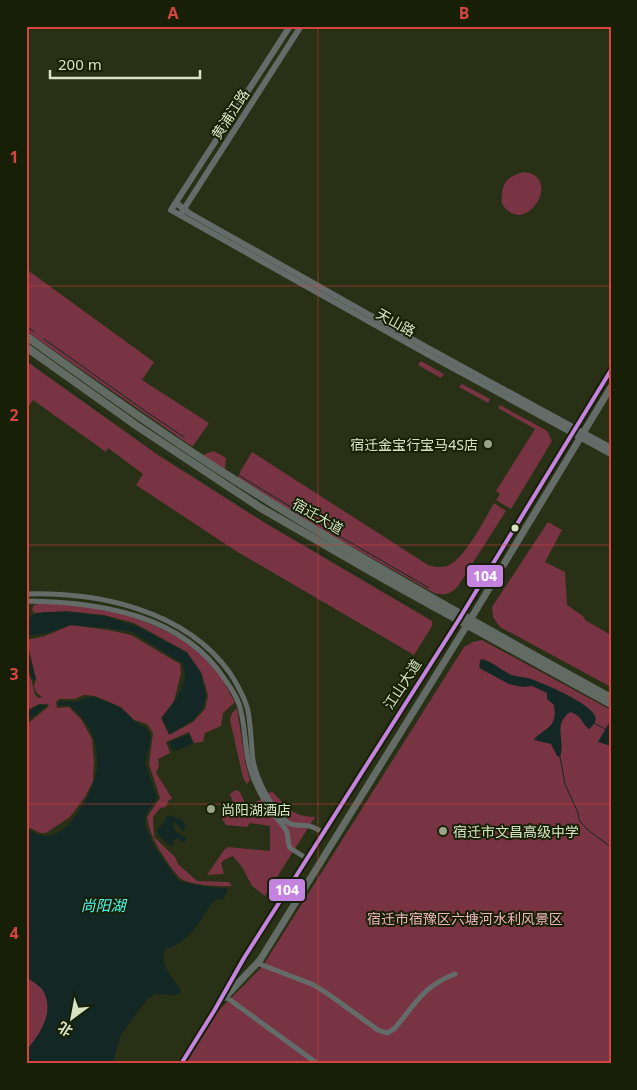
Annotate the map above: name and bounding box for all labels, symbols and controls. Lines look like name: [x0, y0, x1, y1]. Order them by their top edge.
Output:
text: A: [167, 2, 179, 24]
text: B: [459, 2, 469, 24]
scale bar: [50, 48, 200, 80]
text: 200 m: [58, 54, 102, 74]
street label: 黄浦江路: [207, 85, 253, 143]
text: 1: [9, 146, 19, 168]
street label: 天山路: [373, 304, 419, 340]
text: 2: [9, 404, 19, 426]
place label: 宿迁金宝行宝马4S店: [350, 435, 478, 454]
marker: 宿迁金宝行宝马4S店: [482, 438, 494, 450]
street label: 宿迁大道: [289, 494, 347, 538]
unlabelled marker: [510, 523, 520, 533]
line badge: 104: [466, 564, 504, 588]
text: 104: [473, 566, 497, 585]
street label: 江山大道: [379, 655, 425, 713]
text: 3: [9, 663, 19, 685]
place label: 尚阳湖酒店: [221, 800, 291, 819]
marker: 尚阳湖酒店: [205, 803, 217, 815]
place label: 宿迁市文昌高级中学: [453, 822, 579, 841]
marker: 宿迁市文昌高级中学: [437, 825, 449, 837]
line badge: 104: [268, 878, 306, 902]
text: 104: [275, 880, 299, 899]
water label: 尚阳湖: [80, 895, 127, 915]
park label: 宿迁市宿豫区六塘河水利风景区: [367, 909, 563, 928]
text: 4: [9, 922, 19, 944]
north arrow: [48, 992, 98, 1042]
text: 北: [54, 1018, 76, 1041]

